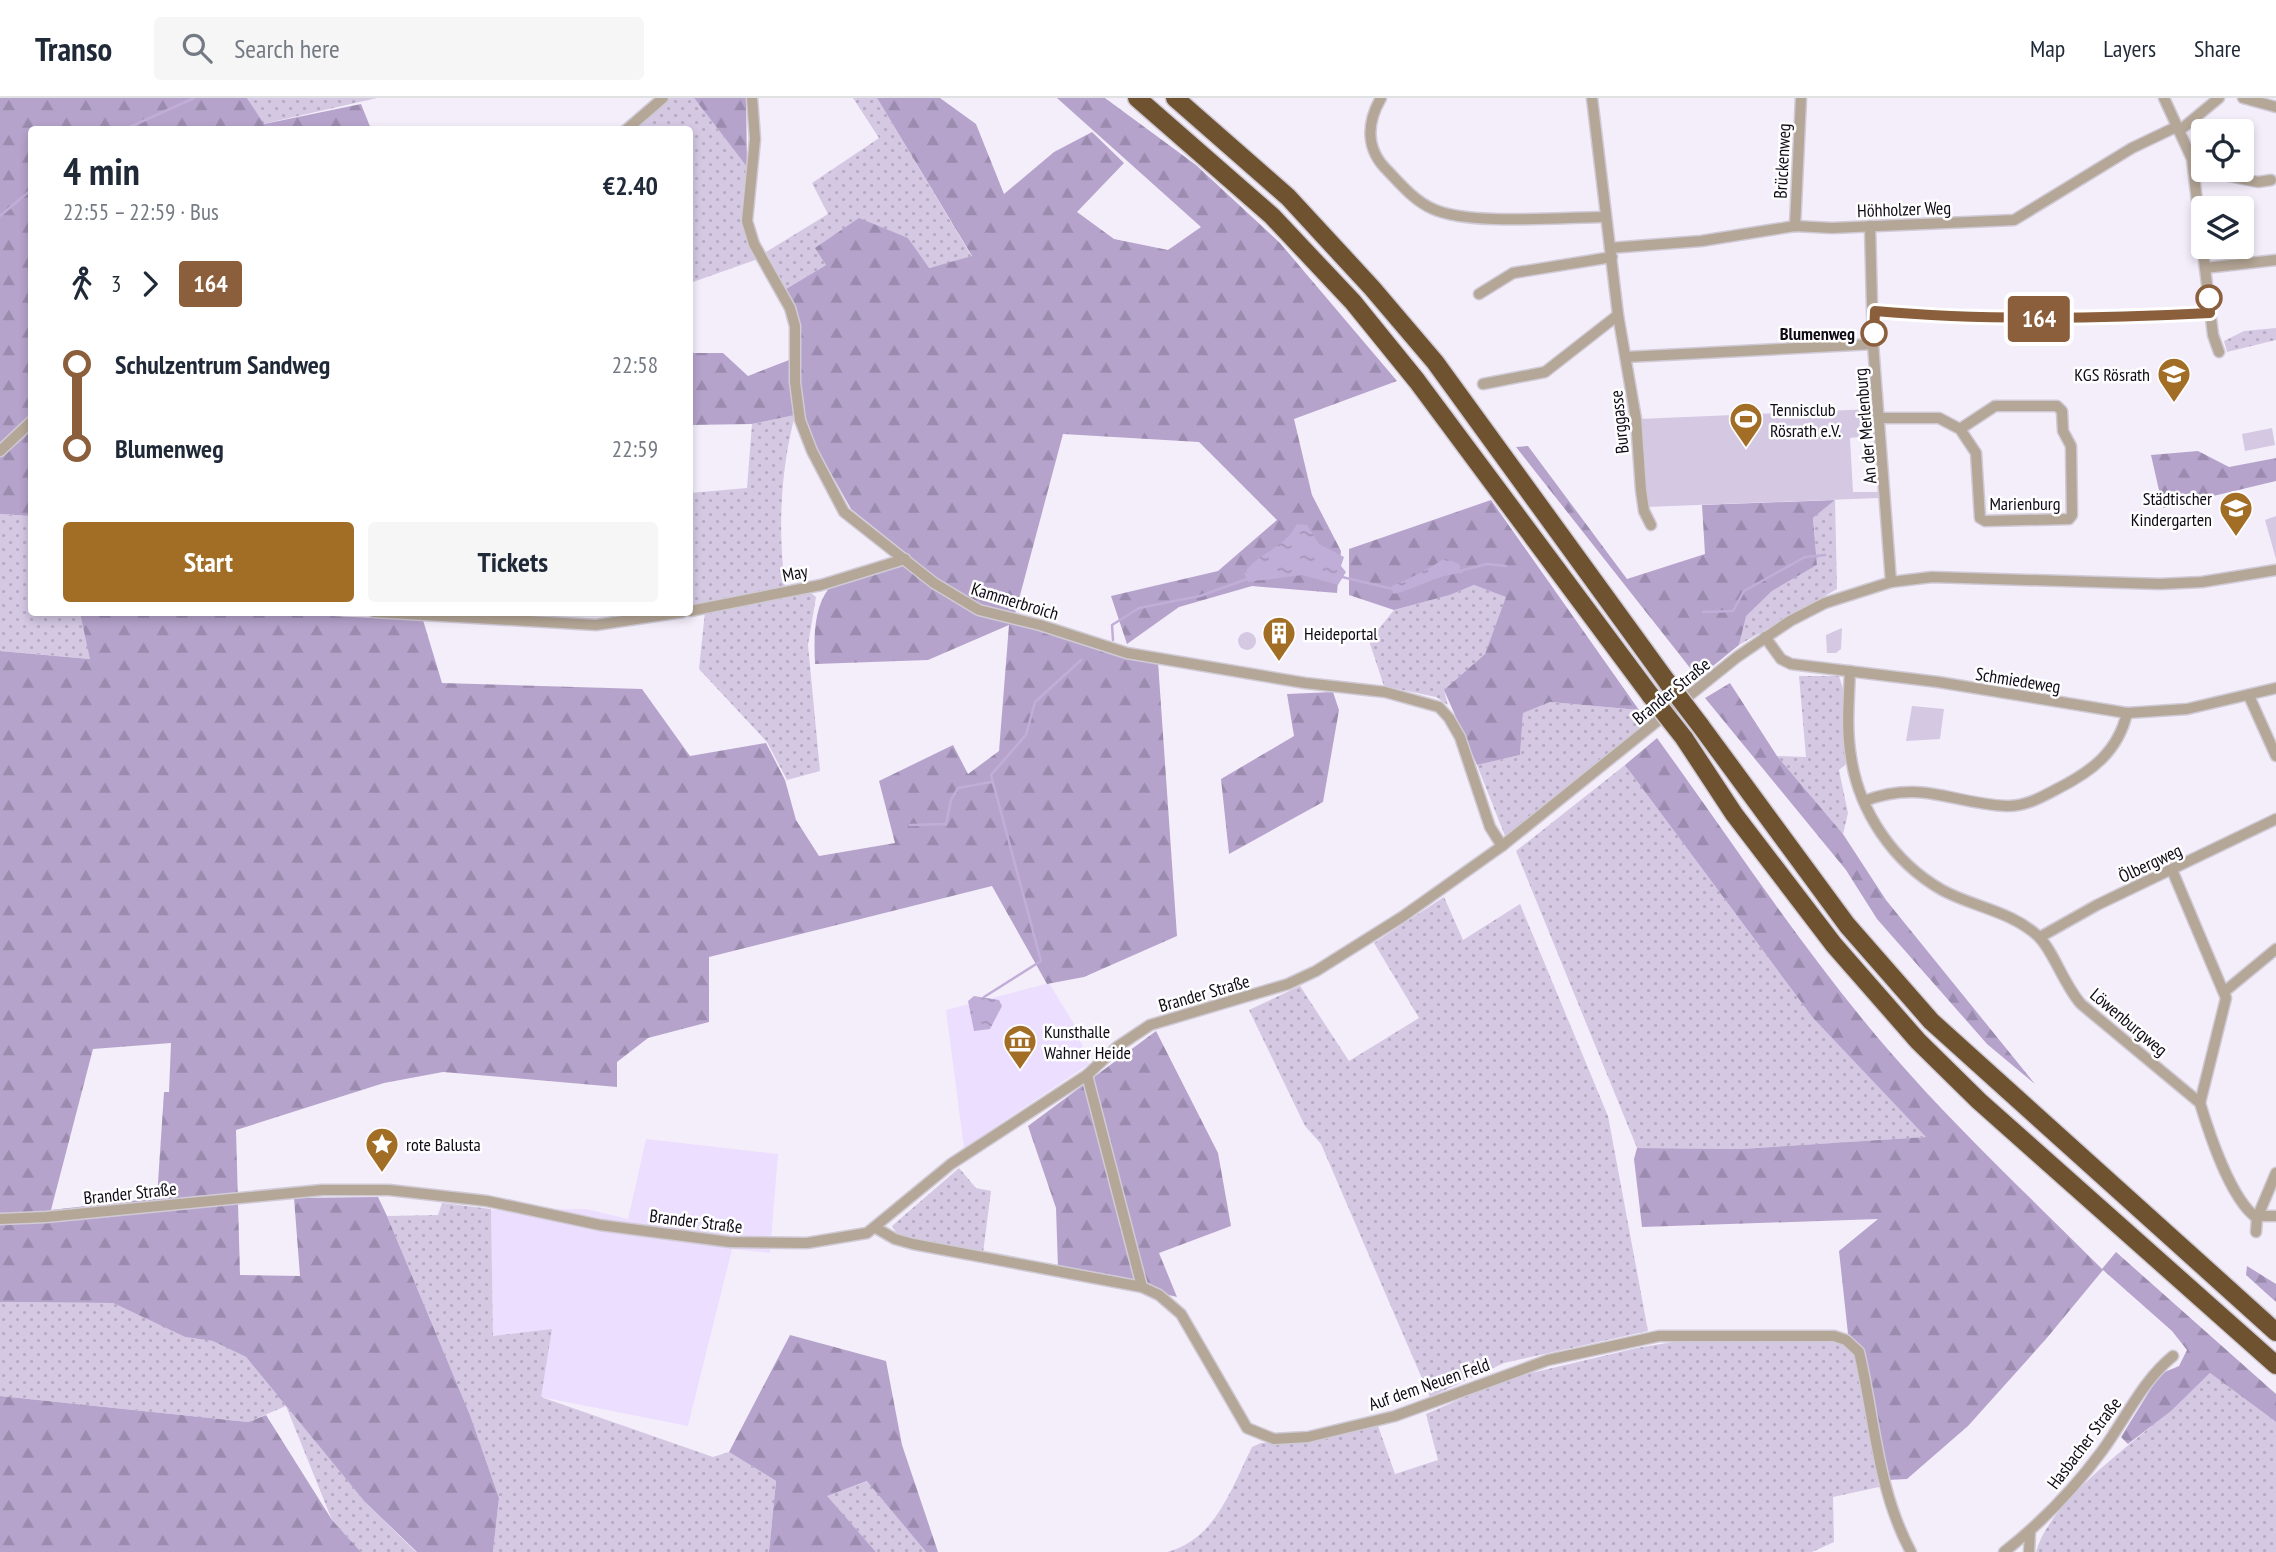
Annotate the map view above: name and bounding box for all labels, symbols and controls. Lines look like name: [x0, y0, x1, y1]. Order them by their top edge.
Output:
search box: [154, 17, 644, 80]
text: Transo: [35, 27, 112, 70]
icon: search: [178, 29, 216, 67]
text: Search here: [234, 32, 340, 65]
text: Map: [2030, 33, 2065, 64]
text: Layers: [2103, 33, 2156, 64]
text: Share: [2194, 33, 2241, 64]
map controls: [2191, 119, 2254, 259]
button: locate: [2191, 119, 2254, 182]
street label: Brückenweg: [1769, 123, 1795, 199]
text: 4 min: [63, 146, 140, 195]
text: €2.40: [603, 169, 658, 202]
street label: Höhholzer Weg: [1857, 196, 1951, 222]
button: layers: [2191, 196, 2254, 259]
text: 22:55 – 22:59 · Bus: [63, 197, 219, 226]
icon: walk: [63, 265, 101, 303]
icon: forward: [131, 265, 169, 303]
text: 164: [193, 268, 228, 299]
text: 3: [111, 269, 121, 298]
unlabelled marker: [2196, 285, 2222, 311]
line badge: 164: [1999, 296, 2079, 342]
text: 164: [2022, 303, 2056, 334]
marker: Blumenweg: [1861, 320, 1887, 346]
place label: Blumenweg: [1780, 322, 1855, 345]
text: Schulzentrum Sandweg: [115, 348, 330, 381]
text: 22:58: [612, 350, 658, 379]
school or university icon: KGS Rösrath: [2155, 355, 2193, 404]
place label: KGS Rösrath: [2074, 363, 2150, 386]
street label: An der Merlenburg: [1848, 367, 1882, 485]
street label: Burggasse: [1604, 389, 1634, 455]
place label: Tennisclub Rösrath e.V.: [1770, 398, 1841, 442]
sports icon: Tennisclub Rösrath e.V.: [1727, 400, 1765, 449]
text: Blumenweg: [115, 432, 224, 465]
text: 22:59: [612, 434, 658, 463]
place label: Städtischer Kindergarten: [2131, 487, 2212, 531]
school or university icon: Städtischer Kindergarten: [2217, 489, 2255, 538]
street label: Marienburg: [1989, 492, 2061, 515]
button: Start: [63, 522, 354, 602]
button: Tickets: [368, 522, 658, 602]
street label: May: [780, 559, 810, 587]
street label: Kammerbroich: [968, 577, 1062, 625]
building icon: Heideportal: [1260, 614, 1298, 663]
place label: Heideportal: [1304, 622, 1378, 645]
street label: Brander Straße: [1627, 653, 1715, 729]
street label: Schmiedeweg: [1974, 662, 2062, 698]
street label: Ölbergweg: [2115, 838, 2185, 888]
street label: Brander Straße: [1156, 969, 1252, 1017]
street label: Löwenburgweg: [2086, 983, 2172, 1061]
place label: Kunsthalle Wahner Heide: [1044, 1020, 1131, 1064]
museum icon: Kunsthalle Wahner Heide: [1001, 1022, 1039, 1071]
place icon: rote Balusta: [363, 1125, 401, 1174]
place label: rote Balusta: [406, 1133, 481, 1156]
street label: Brander Straße: [82, 1177, 178, 1209]
street label: Brander Straße: [648, 1204, 744, 1238]
street label: Auf dem Neuen Feld: [1365, 1353, 1493, 1415]
street label: Hasbacher Straße: [2042, 1392, 2126, 1494]

